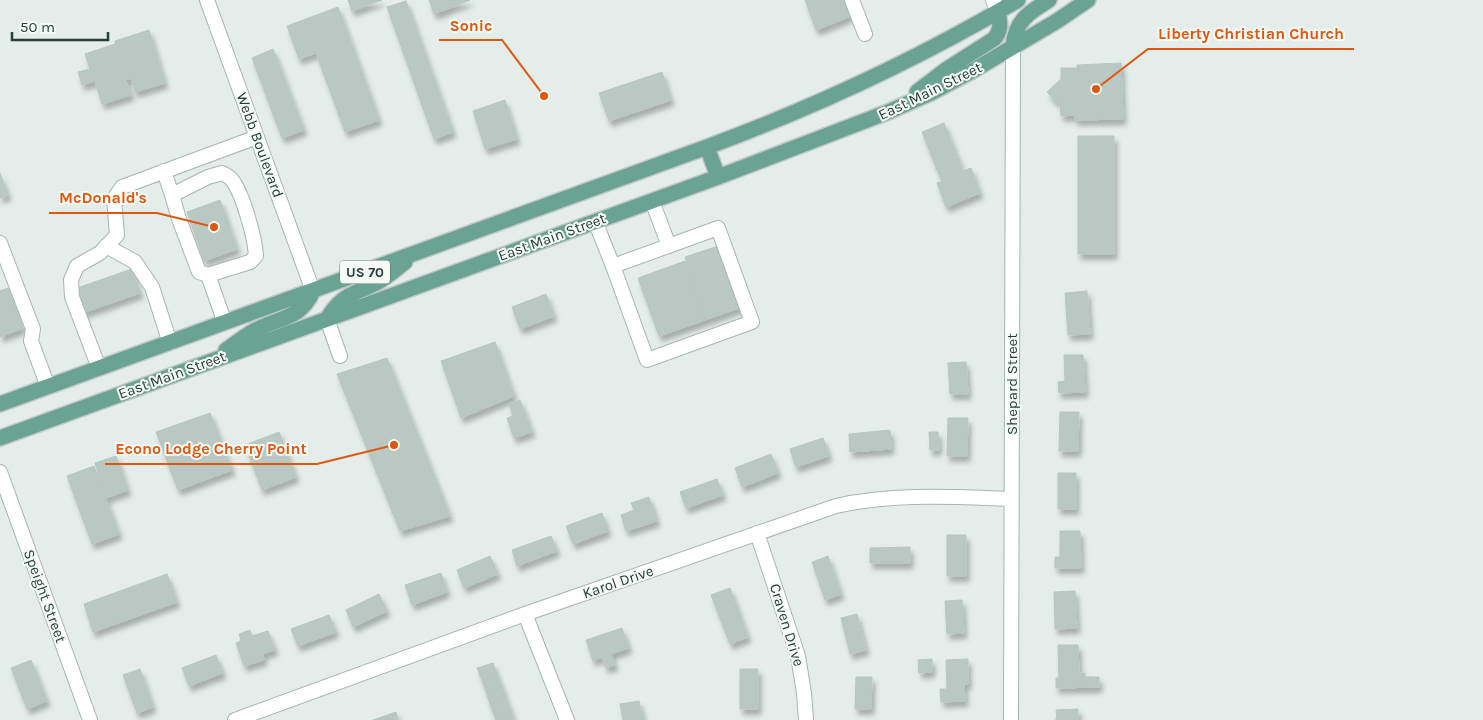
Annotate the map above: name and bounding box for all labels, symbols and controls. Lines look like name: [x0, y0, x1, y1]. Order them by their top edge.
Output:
callout: Sonic: [439, 9, 502, 40]
scale bar: [12, 10, 109, 42]
text: Sonic: [450, 16, 492, 35]
text: 50 m: [20, 18, 55, 36]
callout: Liberty Christian Church: [1148, 18, 1354, 49]
text: Liberty Christian Church: [1158, 24, 1344, 43]
street label: East Main Street: [875, 58, 985, 124]
street label: Webb Boulevard: [233, 90, 287, 200]
callout: McDonald's: [49, 182, 157, 213]
text: McDonald's: [59, 188, 147, 207]
street label: East Main Street: [496, 209, 609, 265]
road number: US 70: [340, 260, 390, 284]
street label: Shepard Street: [1003, 333, 1021, 435]
street label: East Main Street: [116, 347, 229, 403]
callout: Econo Lodge Cherry Point: [105, 433, 317, 464]
text: Econo Lodge Cherry Point: [115, 439, 307, 458]
street label: Speight Street: [20, 547, 70, 645]
street label: Karol Drive: [580, 561, 656, 603]
street label: Craven Drive: [766, 581, 808, 669]

